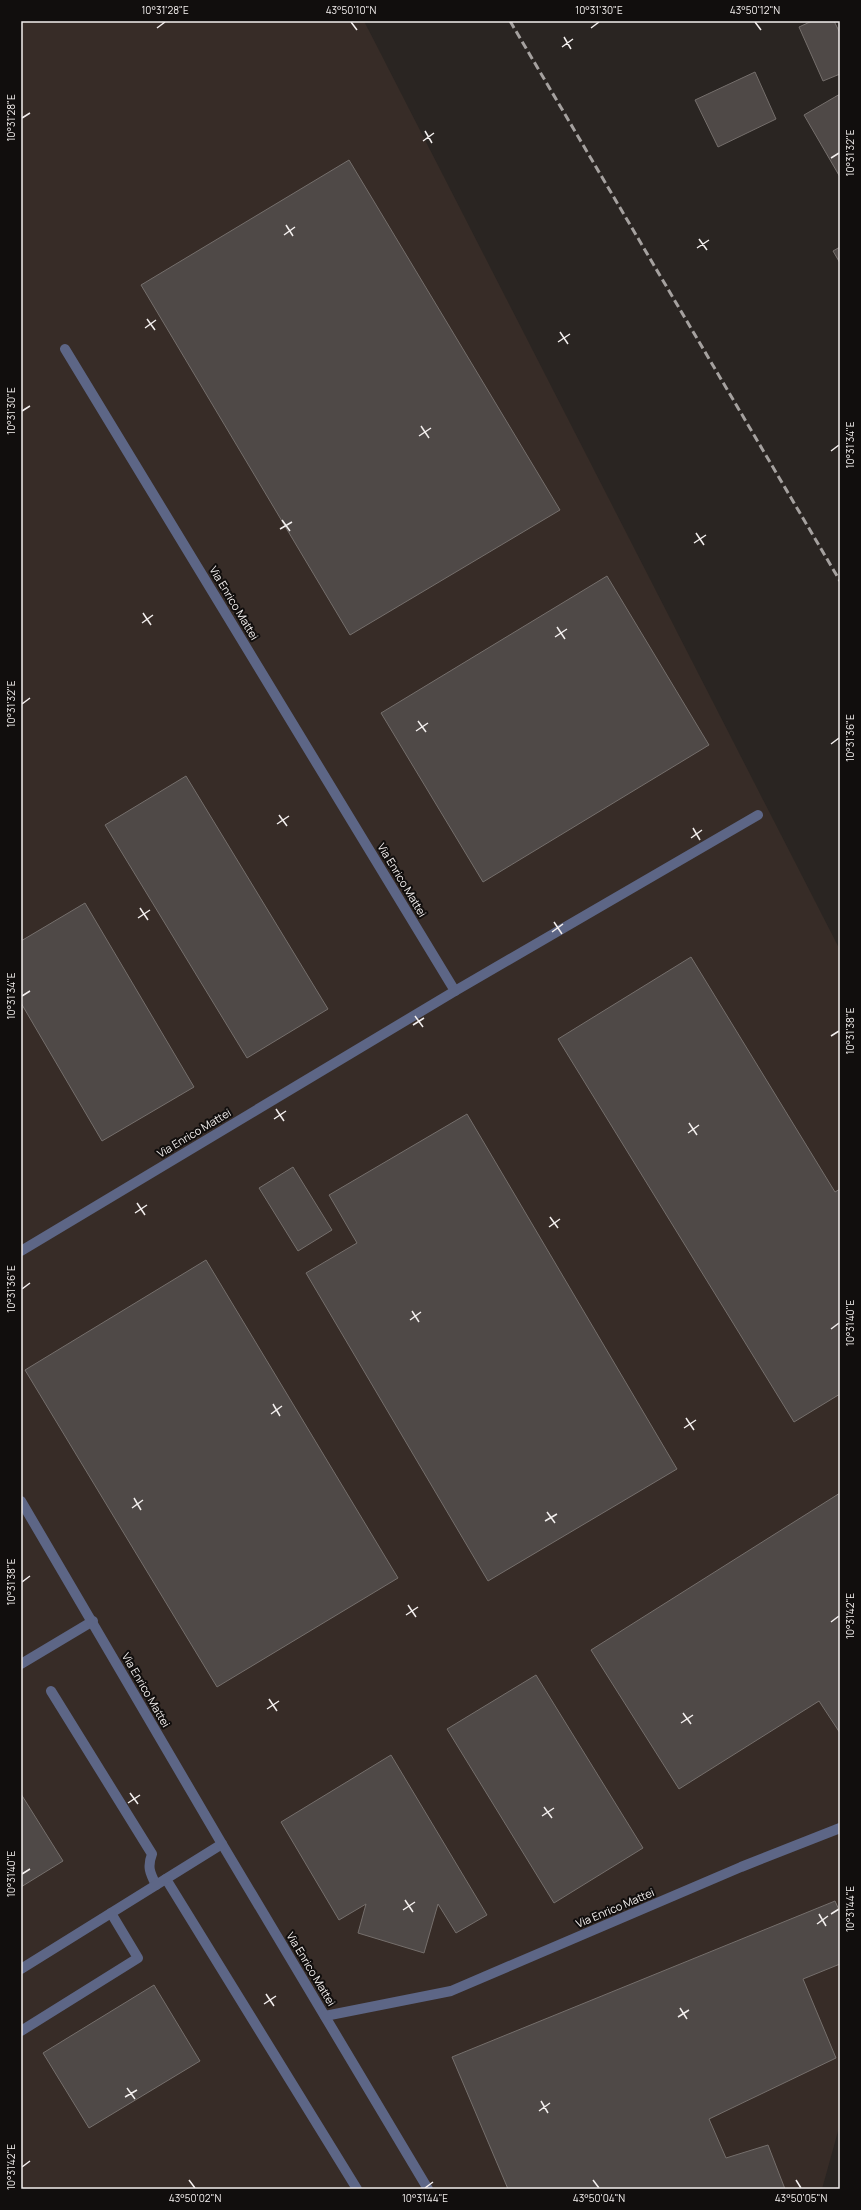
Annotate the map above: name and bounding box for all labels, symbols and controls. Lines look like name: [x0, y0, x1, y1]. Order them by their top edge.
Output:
text: 10°31'28"E: [141, 3, 189, 17]
text: 43°50'10"N: [326, 3, 377, 17]
text: 10°31'30"E: [575, 3, 623, 17]
text: 43°50'12"N: [730, 3, 780, 17]
text: 10°31'28"E: [4, 94, 18, 142]
text: 10°31'32"E: [843, 129, 857, 176]
text: 10°31'30"E: [4, 387, 18, 435]
text: 10°31'34"E: [843, 421, 857, 468]
street label: Via Enrico Mattei: [206, 563, 262, 643]
text: 10°31'32"E: [4, 680, 18, 727]
text: 10°31'36"E: [843, 714, 857, 762]
street label: Via Enrico Mattei: [374, 840, 430, 920]
text: 10°31'34"E: [4, 972, 18, 1019]
text: 10°31'38"E: [843, 1007, 857, 1055]
street label: Via Enrico Mattei: [154, 1105, 234, 1161]
text: 10°31'36"E: [4, 1265, 18, 1313]
text: 10°31'40"E: [843, 1299, 857, 1346]
text: 10°31'38"E: [4, 1558, 18, 1606]
text: 10°31'42"E: [843, 1593, 857, 1639]
street label: Via Enrico Mattei: [119, 1650, 174, 1730]
text: 10°31'40"E: [4, 1850, 18, 1897]
street label: Via Enrico Mattei: [573, 1884, 656, 1931]
text: 10°31'44"E: [843, 1886, 857, 1932]
street label: Via Enrico Mattei: [283, 1929, 339, 2009]
text: 10°31'42"E: [4, 2144, 18, 2190]
text: 43°50'02"N: [169, 2191, 221, 2205]
text: 10°31'44"E: [402, 2191, 448, 2205]
text: 43°50'04"N: [573, 2191, 625, 2205]
text: 43°50'05"N: [775, 2191, 827, 2205]

